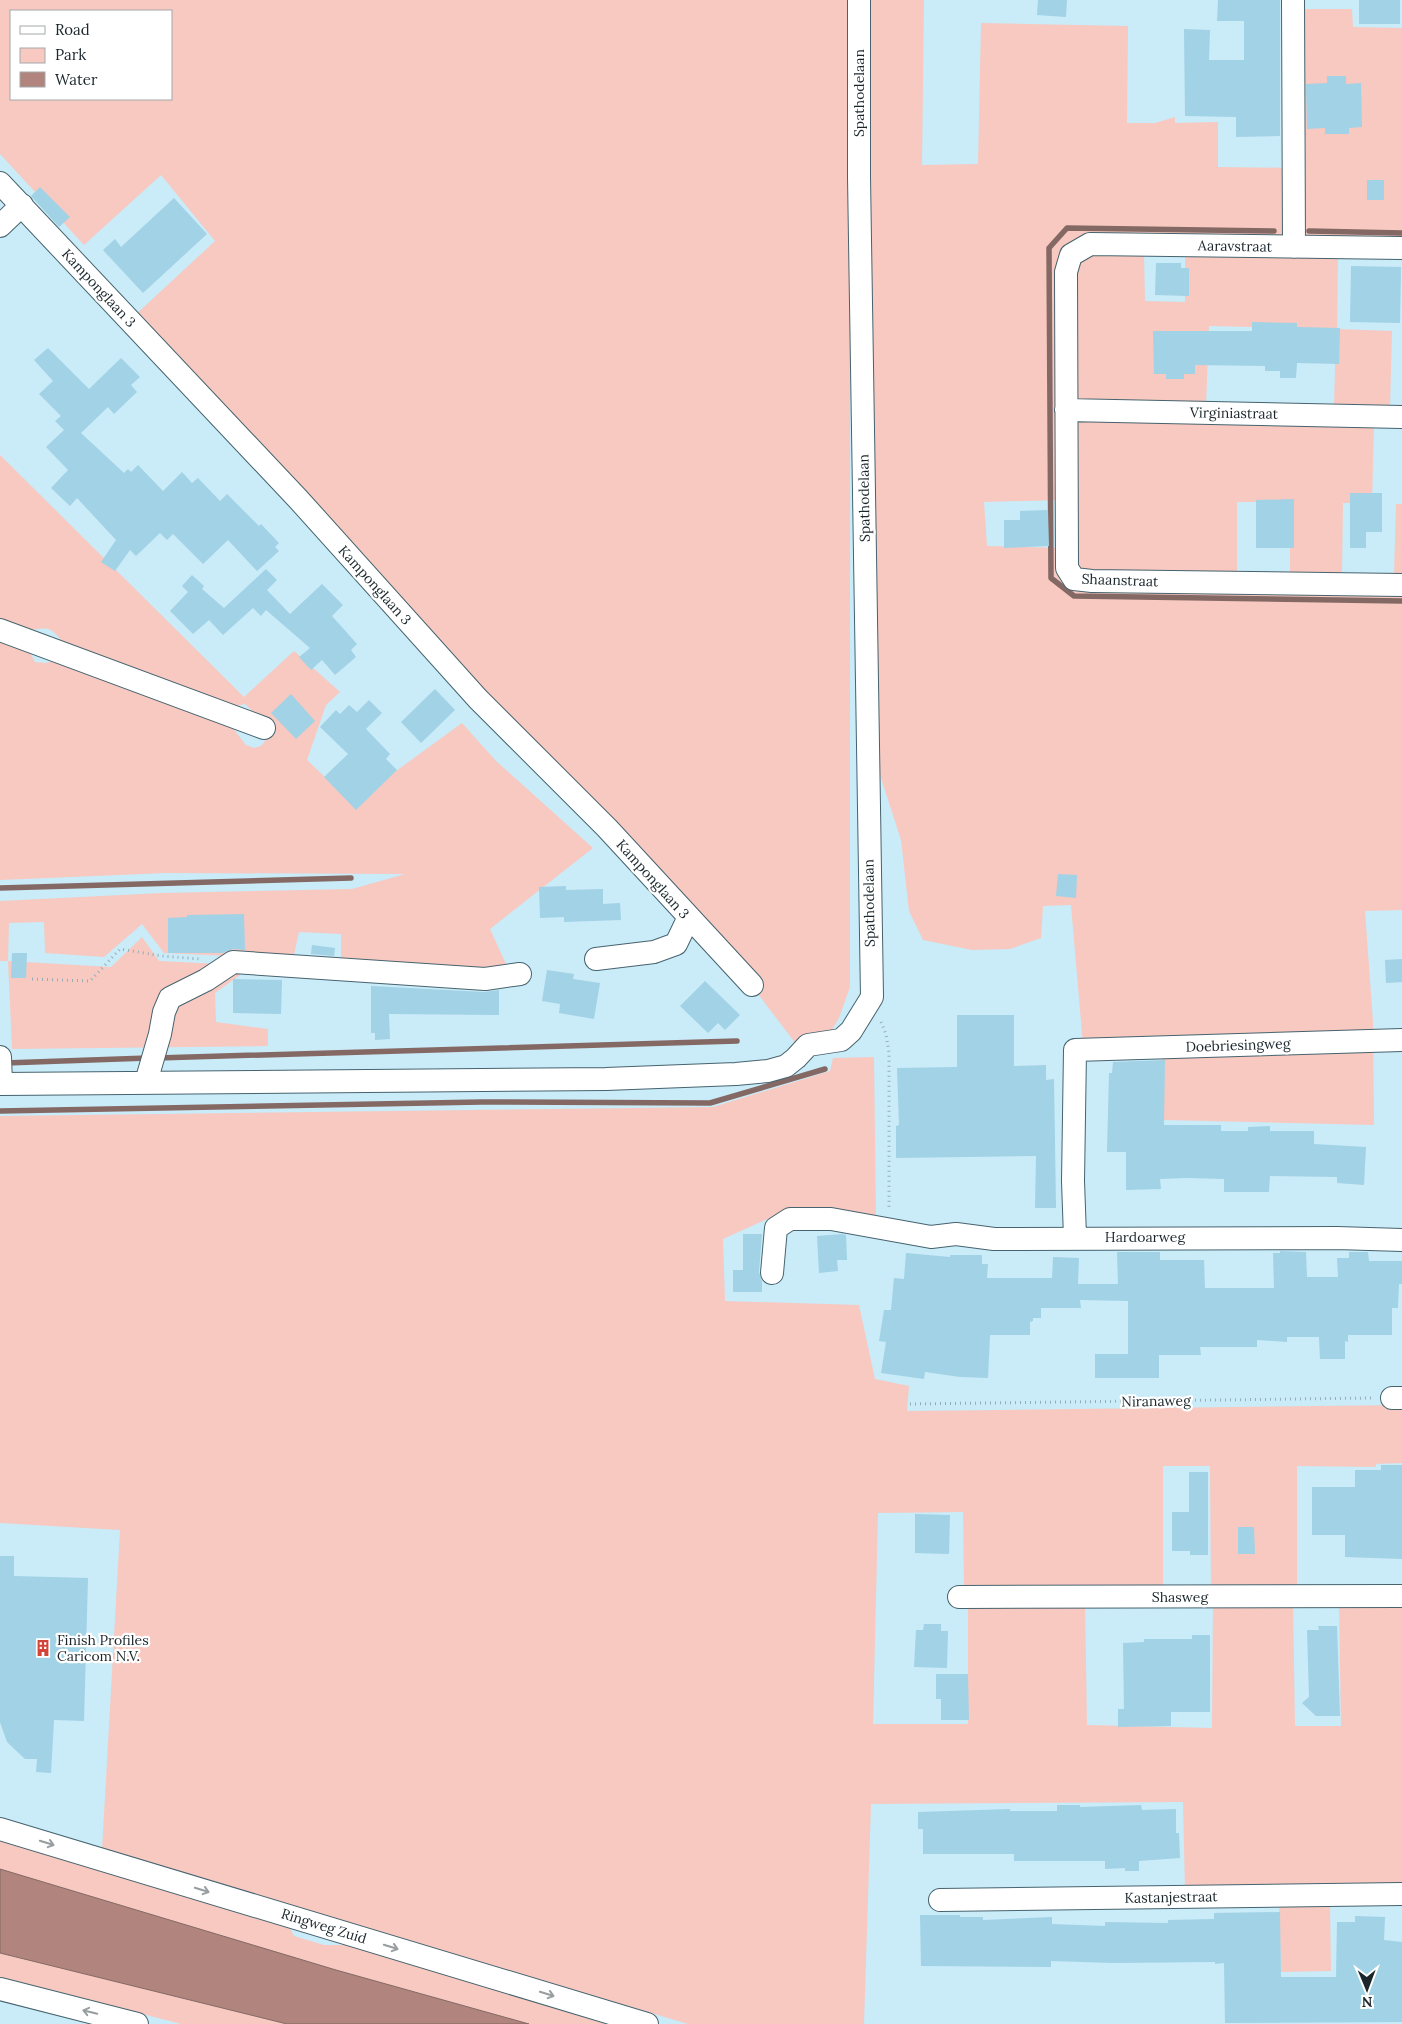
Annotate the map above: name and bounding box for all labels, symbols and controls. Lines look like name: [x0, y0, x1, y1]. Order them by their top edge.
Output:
legend: [10, 10, 172, 100]
text: Road: [55, 20, 90, 39]
text: Park: [55, 45, 86, 64]
street label: Spathodelaan: [850, 48, 868, 137]
text: Water: [55, 70, 98, 89]
street label: Aaravstraat: [1197, 236, 1273, 256]
street label: Kamponglaan 3: [58, 245, 140, 331]
street label: Virginiastraat: [1189, 403, 1279, 423]
street label: Spathodelaan: [854, 453, 874, 542]
street label: Kamponglaan 3: [335, 542, 415, 629]
street label: Shaanstraat: [1081, 570, 1159, 590]
street label: Kamponglaan 3: [613, 836, 693, 923]
street label: Spathodelaan: [859, 858, 879, 947]
street label: Doebriesingweg: [1185, 1034, 1291, 1056]
street label: Hardoarweg: [1105, 1228, 1185, 1246]
street label: Niranaweg: [1121, 1391, 1191, 1411]
street label: Shasweg: [1152, 1588, 1208, 1606]
place label: Finish Profiles Caricom N.V.: [57, 1631, 149, 1665]
building icon: Finish Profiles Caricom N.V.: [33, 1638, 53, 1658]
one-way arrow: [38, 1838, 54, 1848]
one-way arrow: [194, 1885, 210, 1895]
street label: Kastanjestraat: [1124, 1887, 1218, 1907]
street label: Ringweg Zuid: [279, 1904, 369, 1948]
one-way arrow: [383, 1942, 399, 1952]
north arrow: [1342, 1964, 1392, 2014]
one-way arrow: [539, 1989, 555, 1999]
text: N: [1361, 1993, 1373, 2011]
one-way arrow: [83, 2007, 99, 2016]

